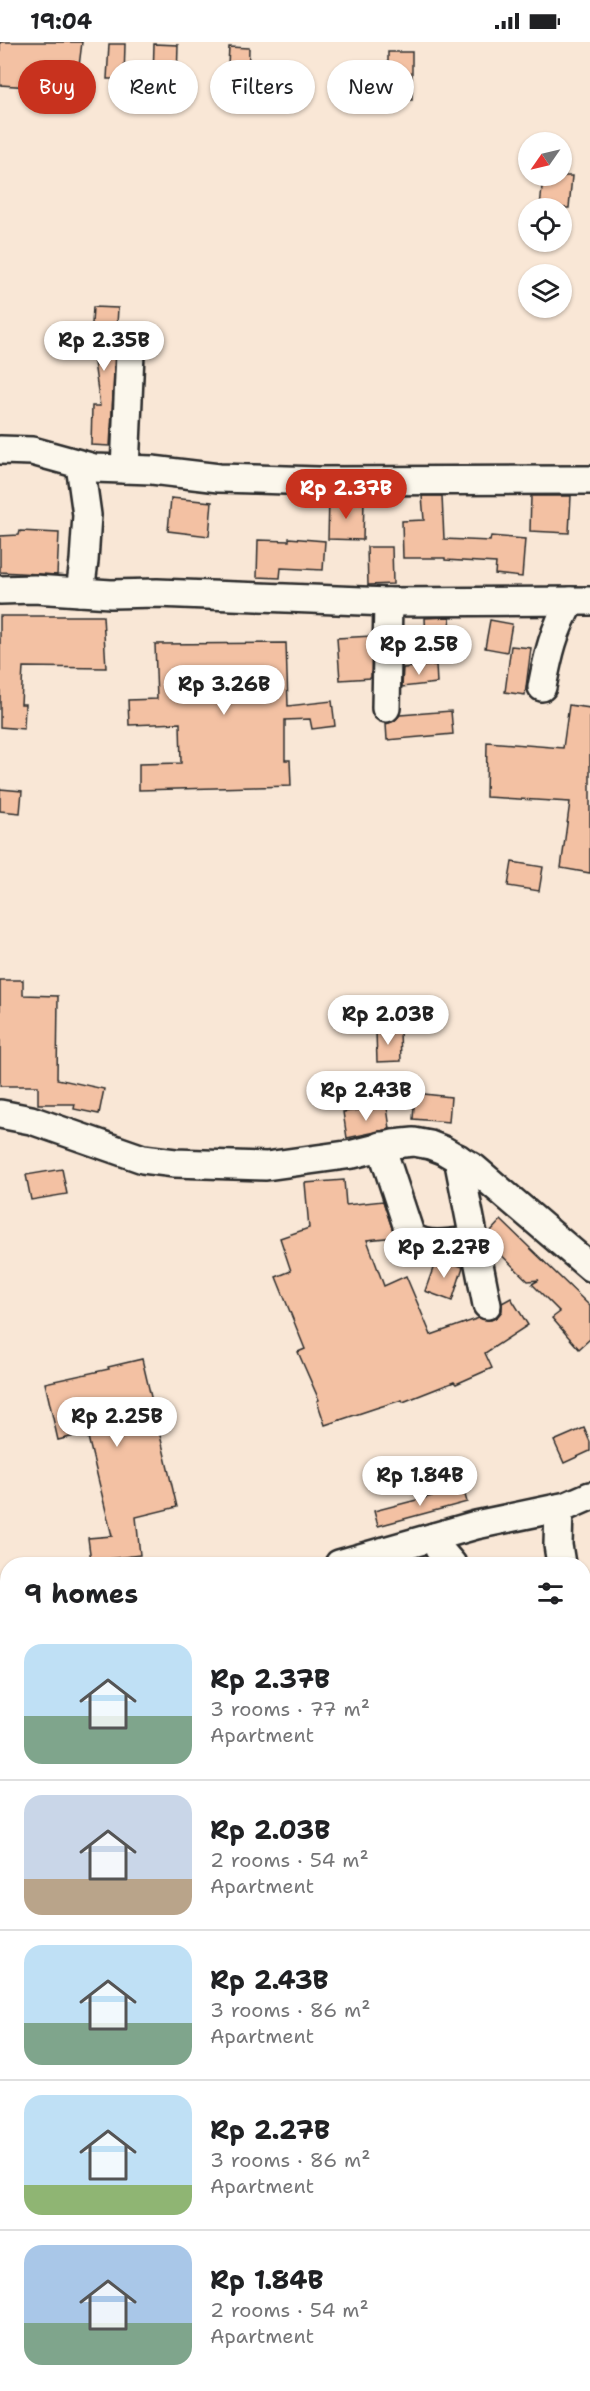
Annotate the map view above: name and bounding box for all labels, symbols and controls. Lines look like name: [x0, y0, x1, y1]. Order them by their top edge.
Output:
text: 19:04: [30, 7, 92, 36]
chip: Buy: [18, 60, 96, 114]
chip: Rent: [108, 60, 198, 114]
chip: Filters: [210, 60, 315, 114]
chip: New: [327, 60, 414, 114]
north arrow: [518, 132, 572, 186]
map controls: [518, 132, 572, 318]
button: locate: [518, 198, 572, 252]
button: layers: [518, 264, 572, 318]
pin: Rp 2.35B: [42, 321, 166, 372]
text: Rp 2.35B: [58, 327, 150, 353]
pin: Rp 2.37B: [284, 469, 408, 520]
text: Rp 2.37B: [300, 475, 392, 501]
pin: Rp 2.5B: [364, 625, 474, 676]
text: Rp 2.5B: [380, 631, 458, 657]
pin: Rp 3.26B: [162, 665, 286, 716]
text: Rp 3.26B: [178, 671, 270, 697]
pin: Rp 2.03B: [326, 995, 450, 1046]
text: Rp 2.03B: [342, 1001, 434, 1027]
pin: Rp 2.43B: [304, 1071, 428, 1122]
text: Rp 2.43B: [320, 1077, 412, 1103]
pin: Rp 2.27B: [382, 1228, 506, 1279]
text: Rp 2.27B: [398, 1234, 490, 1260]
pin: Rp 2.25B: [55, 1397, 179, 1448]
text: Rp 2.25B: [71, 1403, 163, 1429]
pin: Rp 1.84B: [358, 1456, 482, 1507]
text: Rp 1.84B: [376, 1462, 464, 1488]
text: 9 homes: [24, 1576, 138, 1611]
icon: filters: [534, 1577, 567, 1610]
text: Rp 2.37B: [210, 1661, 330, 1696]
icon: home: [72, 1668, 144, 1740]
text: 3 rooms · 77 m²: [210, 1696, 370, 1722]
text: Apartment: [210, 1722, 314, 1748]
text: Rp 2.03B: [210, 1812, 330, 1847]
icon: home: [72, 1819, 144, 1891]
text: 2 rooms · 54 m²: [210, 1847, 369, 1873]
text: Apartment: [210, 1873, 314, 1899]
text: Rp 2.43B: [210, 1962, 329, 1997]
icon: home: [72, 1969, 144, 2041]
text: 3 rooms · 86 m²: [210, 1997, 370, 2023]
text: Apartment: [210, 2023, 314, 2049]
text: Rp 2.27B: [210, 2112, 330, 2147]
icon: home: [72, 2119, 144, 2191]
text: 3 rooms · 86 m²: [210, 2147, 370, 2173]
text: Apartment: [210, 2173, 314, 2199]
text: Rp 1.84B: [210, 2262, 324, 2297]
icon: home: [72, 2269, 144, 2341]
text: 2 rooms · 54 m²: [210, 2297, 369, 2323]
text: Apartment: [210, 2323, 314, 2349]

